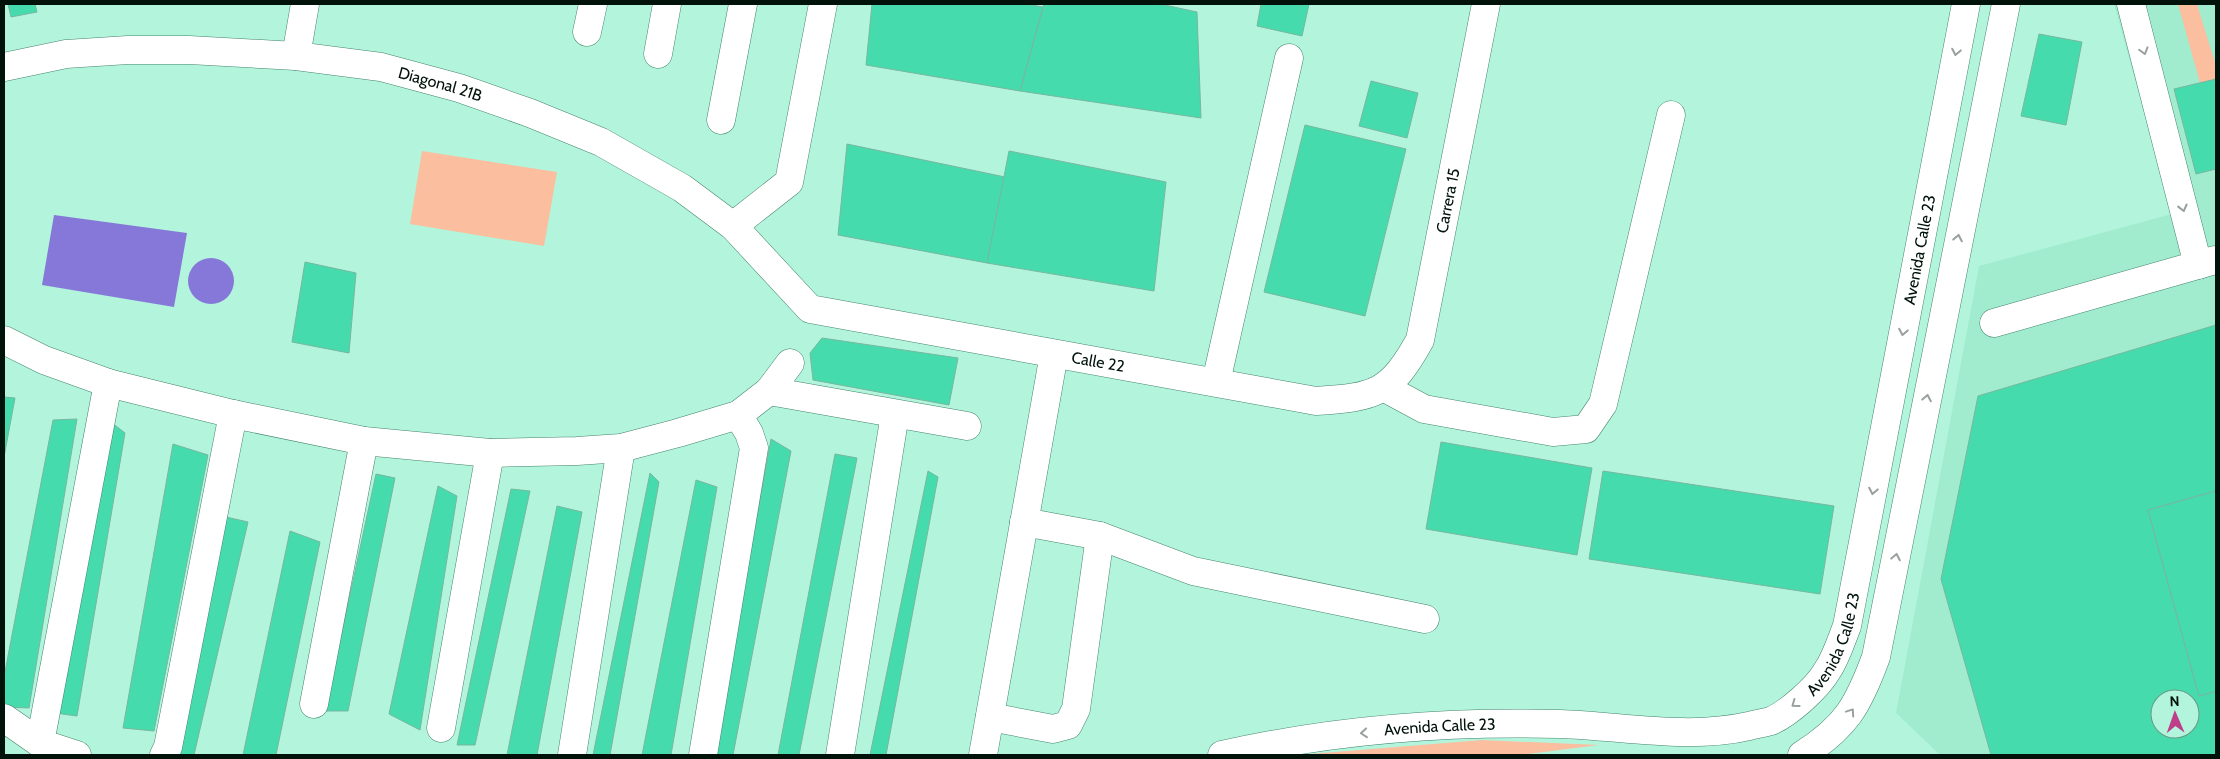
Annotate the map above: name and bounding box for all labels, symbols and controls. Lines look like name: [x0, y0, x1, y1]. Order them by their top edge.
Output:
one-way arrow: [2139, 46, 2149, 54]
one-way arrow: [1952, 47, 1962, 56]
street label: Diagonal 21B: [396, 63, 485, 106]
street label: Carrera 15: [1432, 167, 1464, 235]
street label: Avenida Calle 23: [1900, 193, 1939, 306]
one-way arrow: [2177, 204, 2188, 213]
one-way arrow: [1953, 234, 1963, 243]
one-way arrow: [1898, 327, 1909, 336]
street label: Calle 22: [1070, 348, 1126, 376]
one-way arrow: [1921, 393, 1932, 402]
one-way arrow: [1868, 487, 1878, 496]
one-way arrow: [1890, 553, 1900, 562]
street label: Avenida Calle 23: [1803, 591, 1863, 700]
north arrow: [2150, 689, 2200, 739]
text: N: [2169, 692, 2180, 710]
one-way arrow: [1791, 698, 1801, 707]
one-way arrow: [1845, 708, 1854, 718]
street label: Avenida Calle 23: [1383, 715, 1496, 740]
one-way arrow: [1359, 727, 1367, 738]

